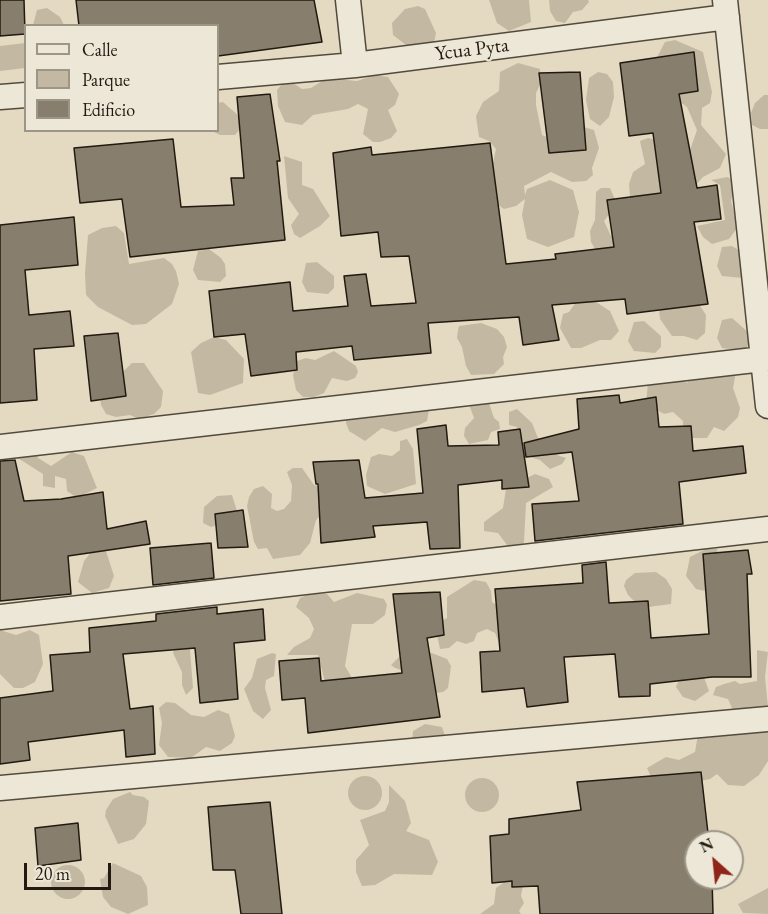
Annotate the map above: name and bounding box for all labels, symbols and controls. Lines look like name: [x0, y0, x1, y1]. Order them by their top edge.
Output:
legend: [24, 24, 219, 132]
street label: Ycua Pyta: [434, 34, 510, 66]
text: Calle: [82, 38, 118, 61]
text: Parque: [82, 68, 130, 91]
text: Edificio: [82, 98, 135, 121]
north arrow: [684, 830, 744, 890]
text: N: [696, 833, 717, 858]
scale bar: [27, 851, 114, 889]
text: 20 m: [35, 862, 70, 885]

